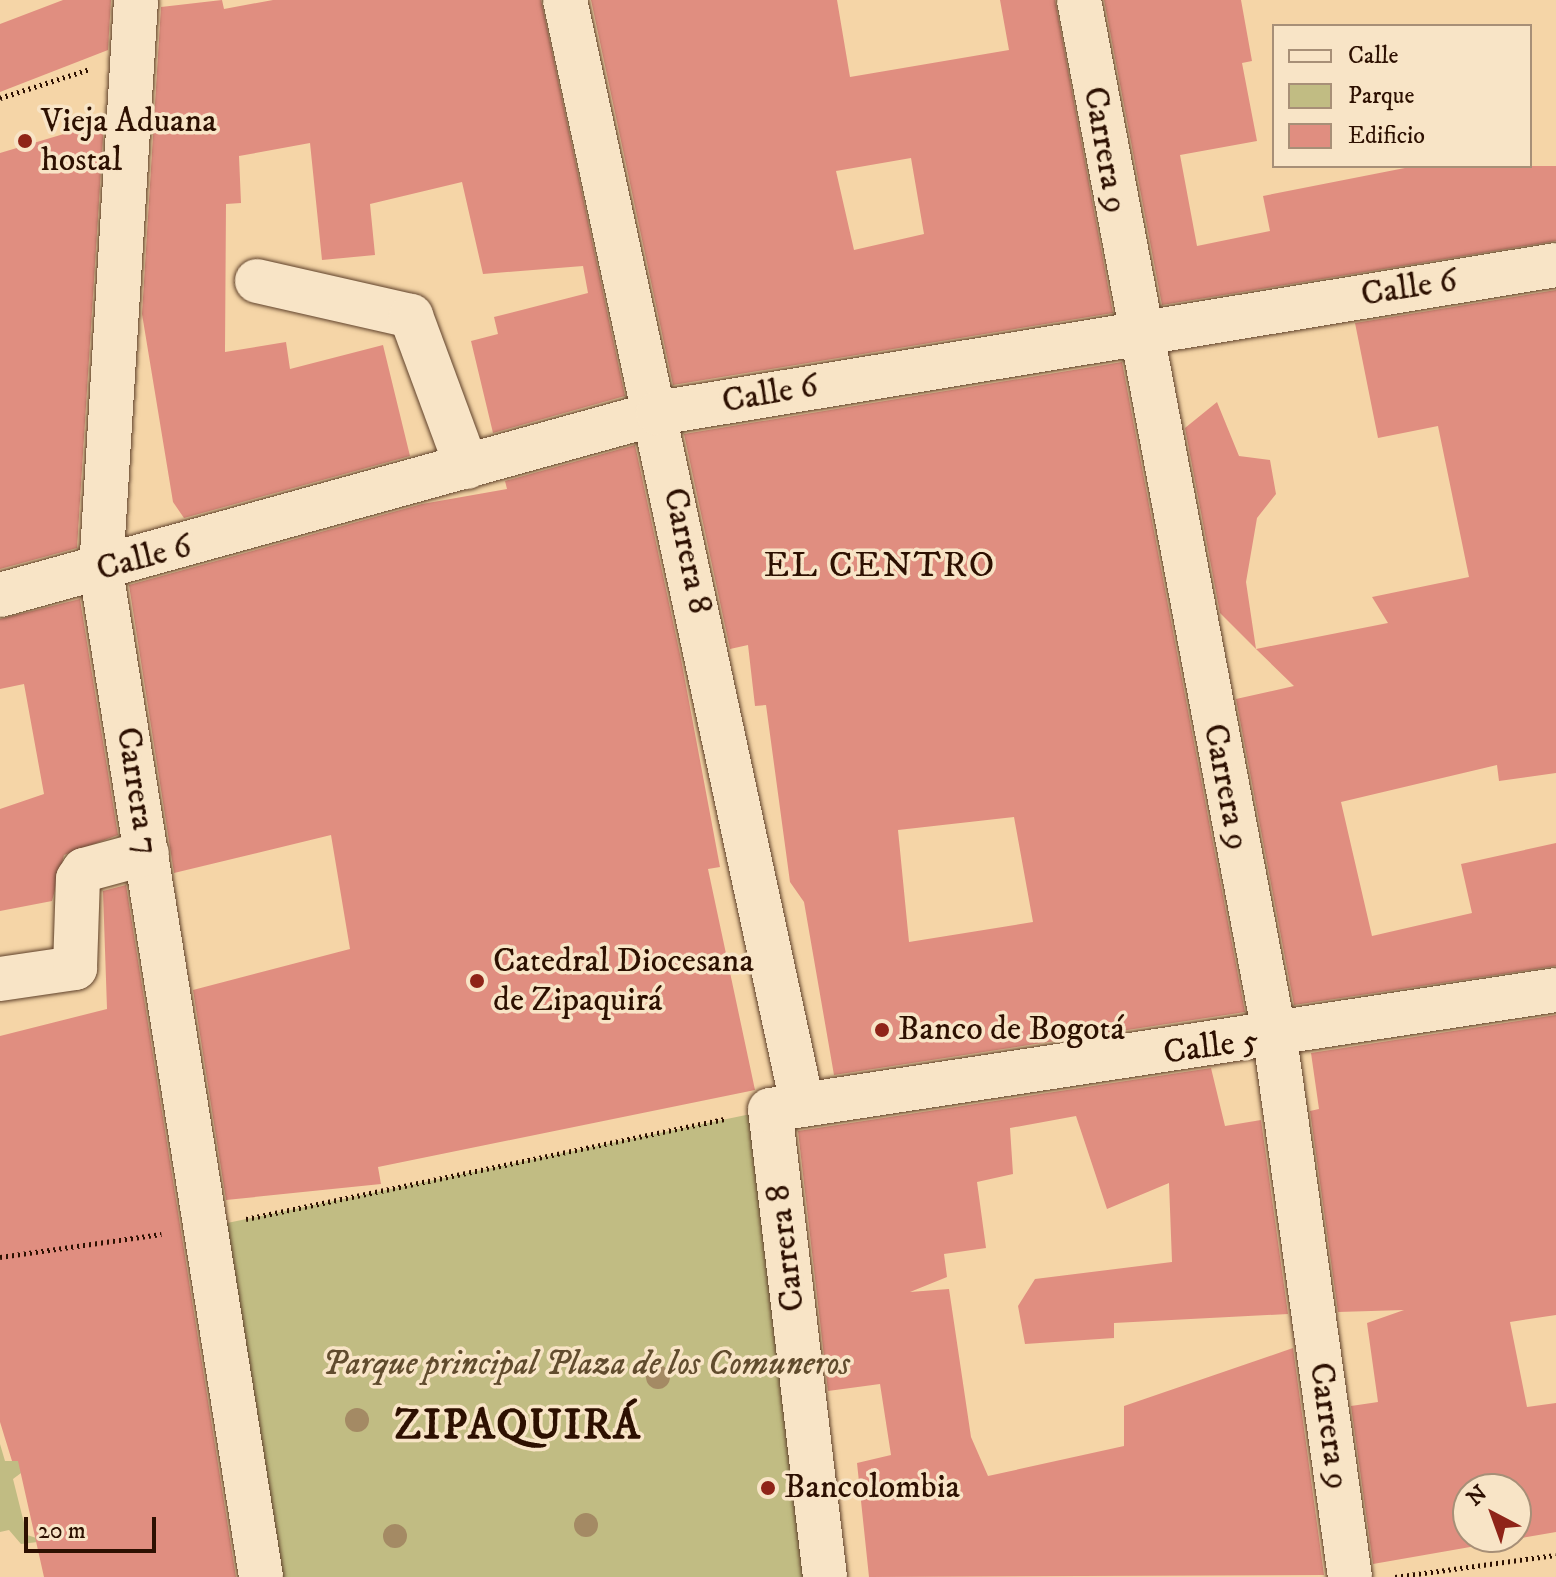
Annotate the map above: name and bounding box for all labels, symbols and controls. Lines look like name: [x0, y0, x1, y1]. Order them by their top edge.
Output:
legend: [1272, 24, 1532, 168]
text: Calle: [1348, 41, 1398, 71]
text: Parque: [1348, 81, 1414, 111]
street label: Carrera 9: [1074, 84, 1136, 216]
place label: Vieja Aduana hostal: [41, 101, 217, 180]
text: Edificio: [1348, 121, 1425, 151]
marker: Vieja Aduana hostal: [16, 132, 34, 150]
street label: Calle 6: [1358, 260, 1460, 316]
street label: Calle 6: [719, 366, 821, 422]
street label: Carrera 8: [654, 484, 720, 618]
street label: Calle 6: [92, 526, 196, 590]
district label: EL CENTRO: [764, 544, 996, 588]
street label: Carrera 9: [1194, 720, 1258, 854]
street label: Carrera 7: [107, 724, 167, 858]
place label: Catedral Diocesana de Zipaquirá: [493, 941, 754, 1020]
marker: Catedral Diocesana de Zipaquirá: [468, 972, 486, 990]
place label: Banco de Bogotá: [898, 1010, 1125, 1050]
street label: Calle 5: [1161, 1020, 1261, 1074]
marker: Banco de Bogotá: [873, 1021, 891, 1039]
street label: Carrera 8: [758, 1182, 814, 1314]
park label: Parque principal Plaza de los Comuneros: [322, 1345, 850, 1385]
street label: Carrera 9: [1300, 1360, 1358, 1492]
district label: ZIPAQUIRÁ: [394, 1401, 642, 1451]
place label: Bancolombia: [784, 1468, 960, 1508]
north arrow: [1452, 1473, 1532, 1553]
marker: Bancolombia: [759, 1479, 777, 1497]
text: N: [1462, 1480, 1493, 1512]
scale bar: [28, 1501, 160, 1551]
text: 20 m: [38, 1516, 86, 1546]

